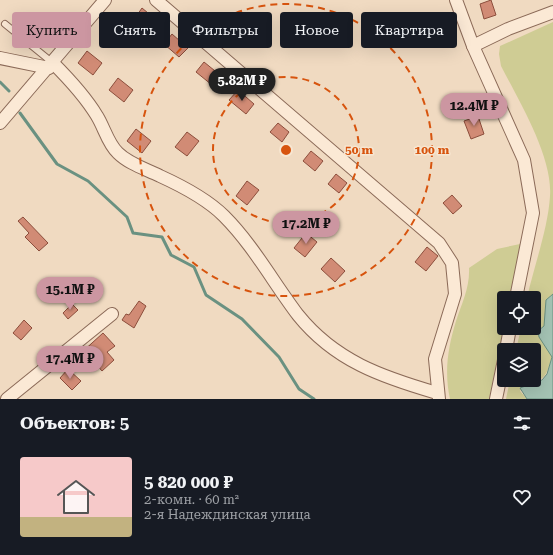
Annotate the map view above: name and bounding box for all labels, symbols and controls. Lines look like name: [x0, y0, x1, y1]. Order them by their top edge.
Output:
chip: Купить: [12, 12, 91, 48]
chip: Снять: [99, 12, 170, 48]
chip: Фильтры: [178, 12, 272, 48]
chip: Новое: [280, 12, 353, 48]
chip: Квартира: [361, 12, 457, 48]
pin: 5.82M ₽: [205, 68, 279, 102]
text: 5.82M ₽: [217, 73, 267, 88]
pin: 12.4M ₽: [437, 93, 511, 127]
text: 12.4M ₽: [449, 98, 499, 113]
centre of rings: [279, 143, 293, 157]
text: 50 m: [345, 143, 373, 157]
text: 100 m: [415, 143, 450, 157]
pin: 17.2M ₽: [269, 211, 343, 245]
text: 17.2M ₽: [281, 216, 331, 231]
pin: 15.1M ₽: [33, 277, 107, 311]
text: 15.1M ₽: [45, 282, 95, 297]
map controls: [497, 291, 541, 387]
button: locate: [497, 291, 541, 335]
button: layers: [497, 343, 541, 387]
pin: 17.4M ₽: [33, 346, 107, 380]
text: 17.4M ₽: [45, 351, 95, 366]
icon: filters: [511, 412, 533, 434]
text: Объектов: 5: [20, 413, 129, 433]
text: 5 820 000 ₽: [144, 472, 233, 492]
icon: home: [52, 473, 100, 521]
icon: heart: [511, 486, 533, 508]
text: 2-комн. · 60 m²: [144, 492, 239, 507]
text: 2-я Надеждинская улица: [144, 507, 311, 522]

